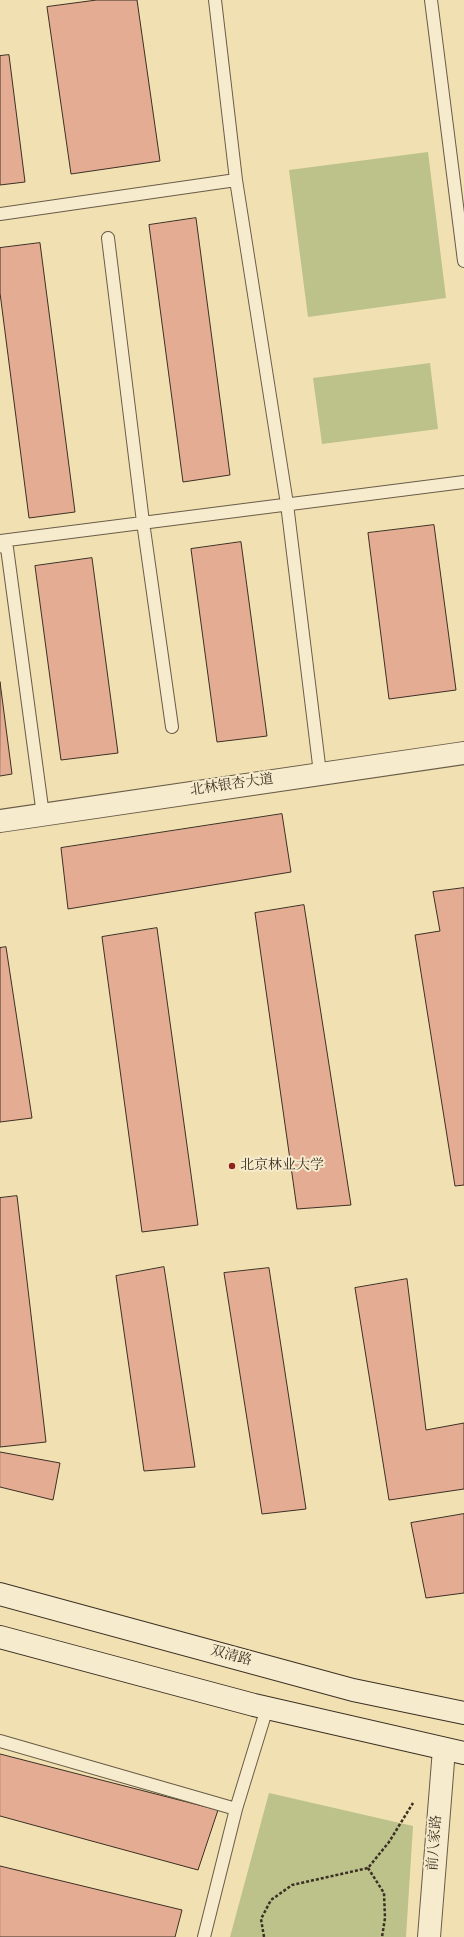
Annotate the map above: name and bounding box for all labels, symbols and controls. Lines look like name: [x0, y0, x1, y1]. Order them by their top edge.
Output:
street label: 北林银杏大道: [189, 772, 275, 800]
place label: 北京林业大学: [240, 1158, 324, 1174]
marker: 北京林业大学: [227, 1161, 237, 1171]
street label: 双清路: [209, 1643, 253, 1671]
street label: 前八家路: [426, 1814, 446, 1872]

